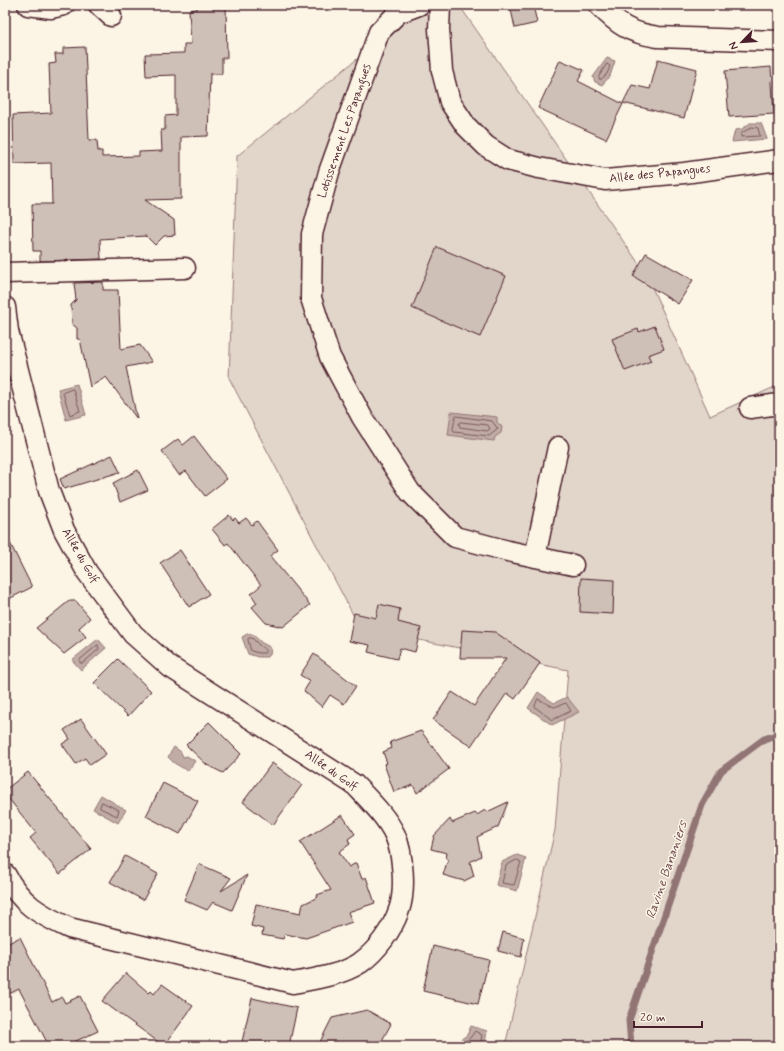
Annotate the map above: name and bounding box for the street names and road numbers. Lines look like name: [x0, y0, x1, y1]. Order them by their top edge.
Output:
street label: Lotissement Les Papangues: [314, 61, 377, 201]
street label: Allée des Papangues: [609, 161, 712, 187]
street label: Allée du Golf: [58, 525, 102, 587]
street label: Allée du Golf: [301, 747, 361, 795]

